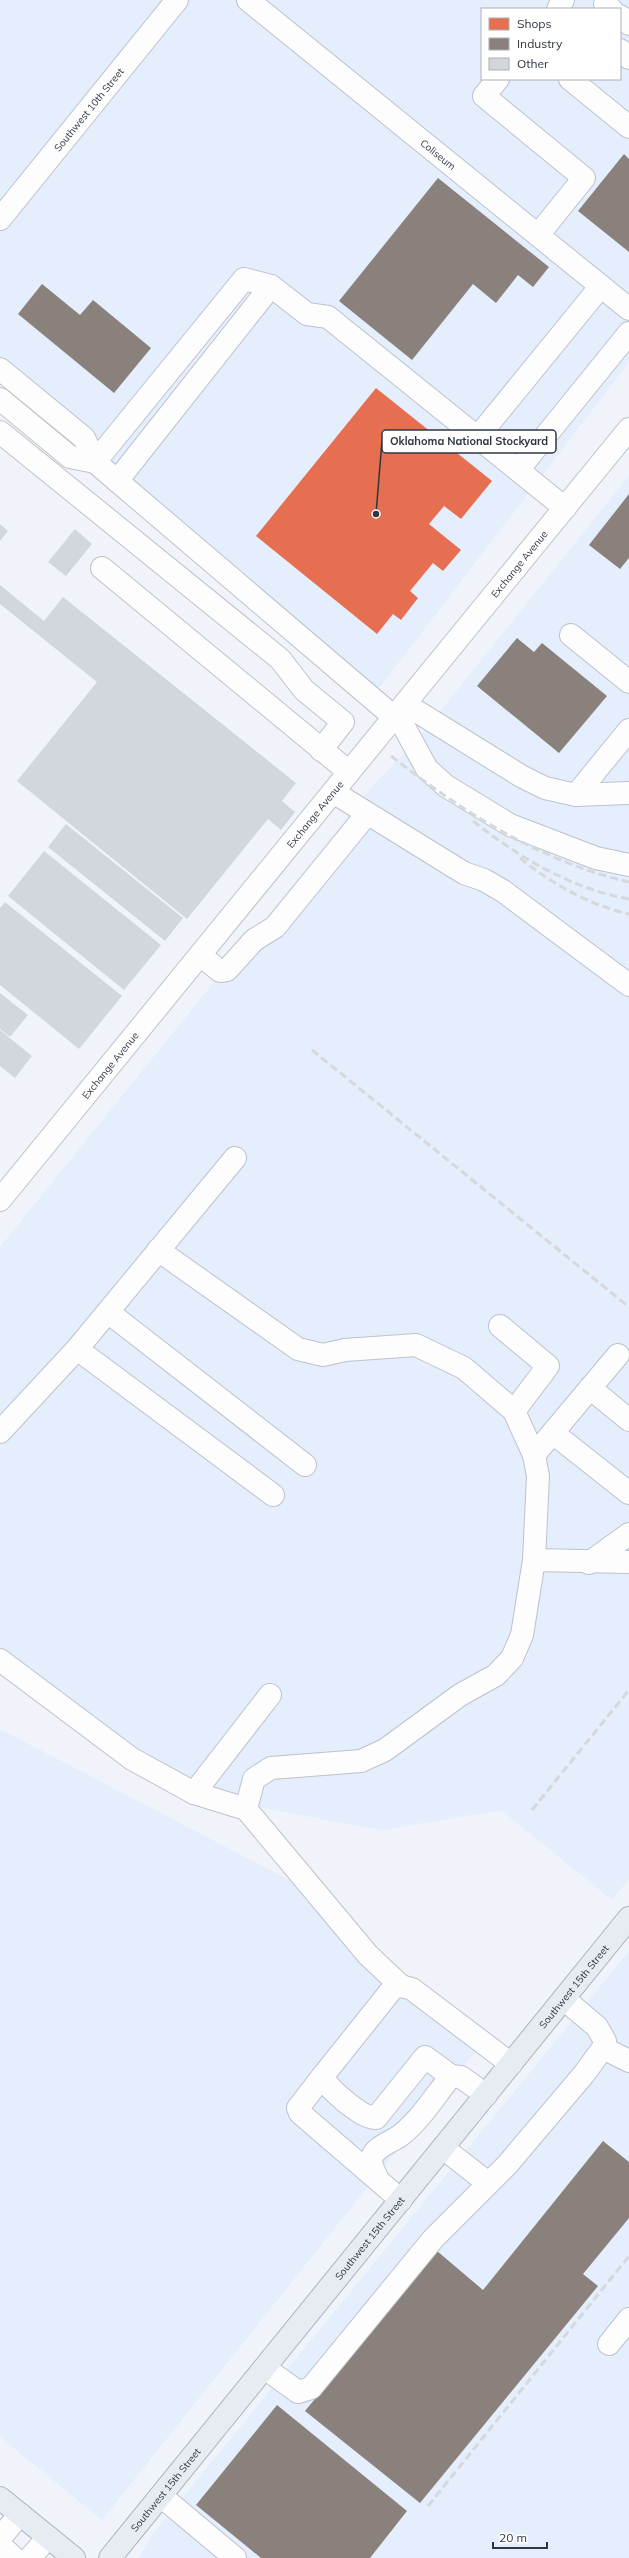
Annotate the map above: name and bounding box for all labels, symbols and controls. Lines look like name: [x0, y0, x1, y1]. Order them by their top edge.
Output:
legend: [481, 8, 621, 80]
text: Shops: [517, 16, 552, 31]
text: Industry: [517, 36, 563, 51]
text: Other: [517, 56, 549, 71]
street label: Southwest 10th Street: [51, 64, 127, 154]
street label: Coliseum: [418, 136, 459, 173]
callout: Oklahoma National Stockyard: [382, 430, 556, 453]
text: Oklahoma National Stockyard: [390, 434, 548, 448]
street label: Exchange Avenue: [488, 528, 550, 600]
street label: Exchange Avenue: [284, 778, 346, 850]
street label: Exchange Avenue: [79, 1029, 141, 1101]
street label: Southwest 15th Street: [536, 1942, 612, 2031]
street label: Southwest 15th Street: [332, 2193, 408, 2282]
street label: Southwest 15th Street: [128, 2445, 203, 2534]
scale bar: [493, 2524, 547, 2550]
text: 20 m: [499, 2530, 527, 2545]

